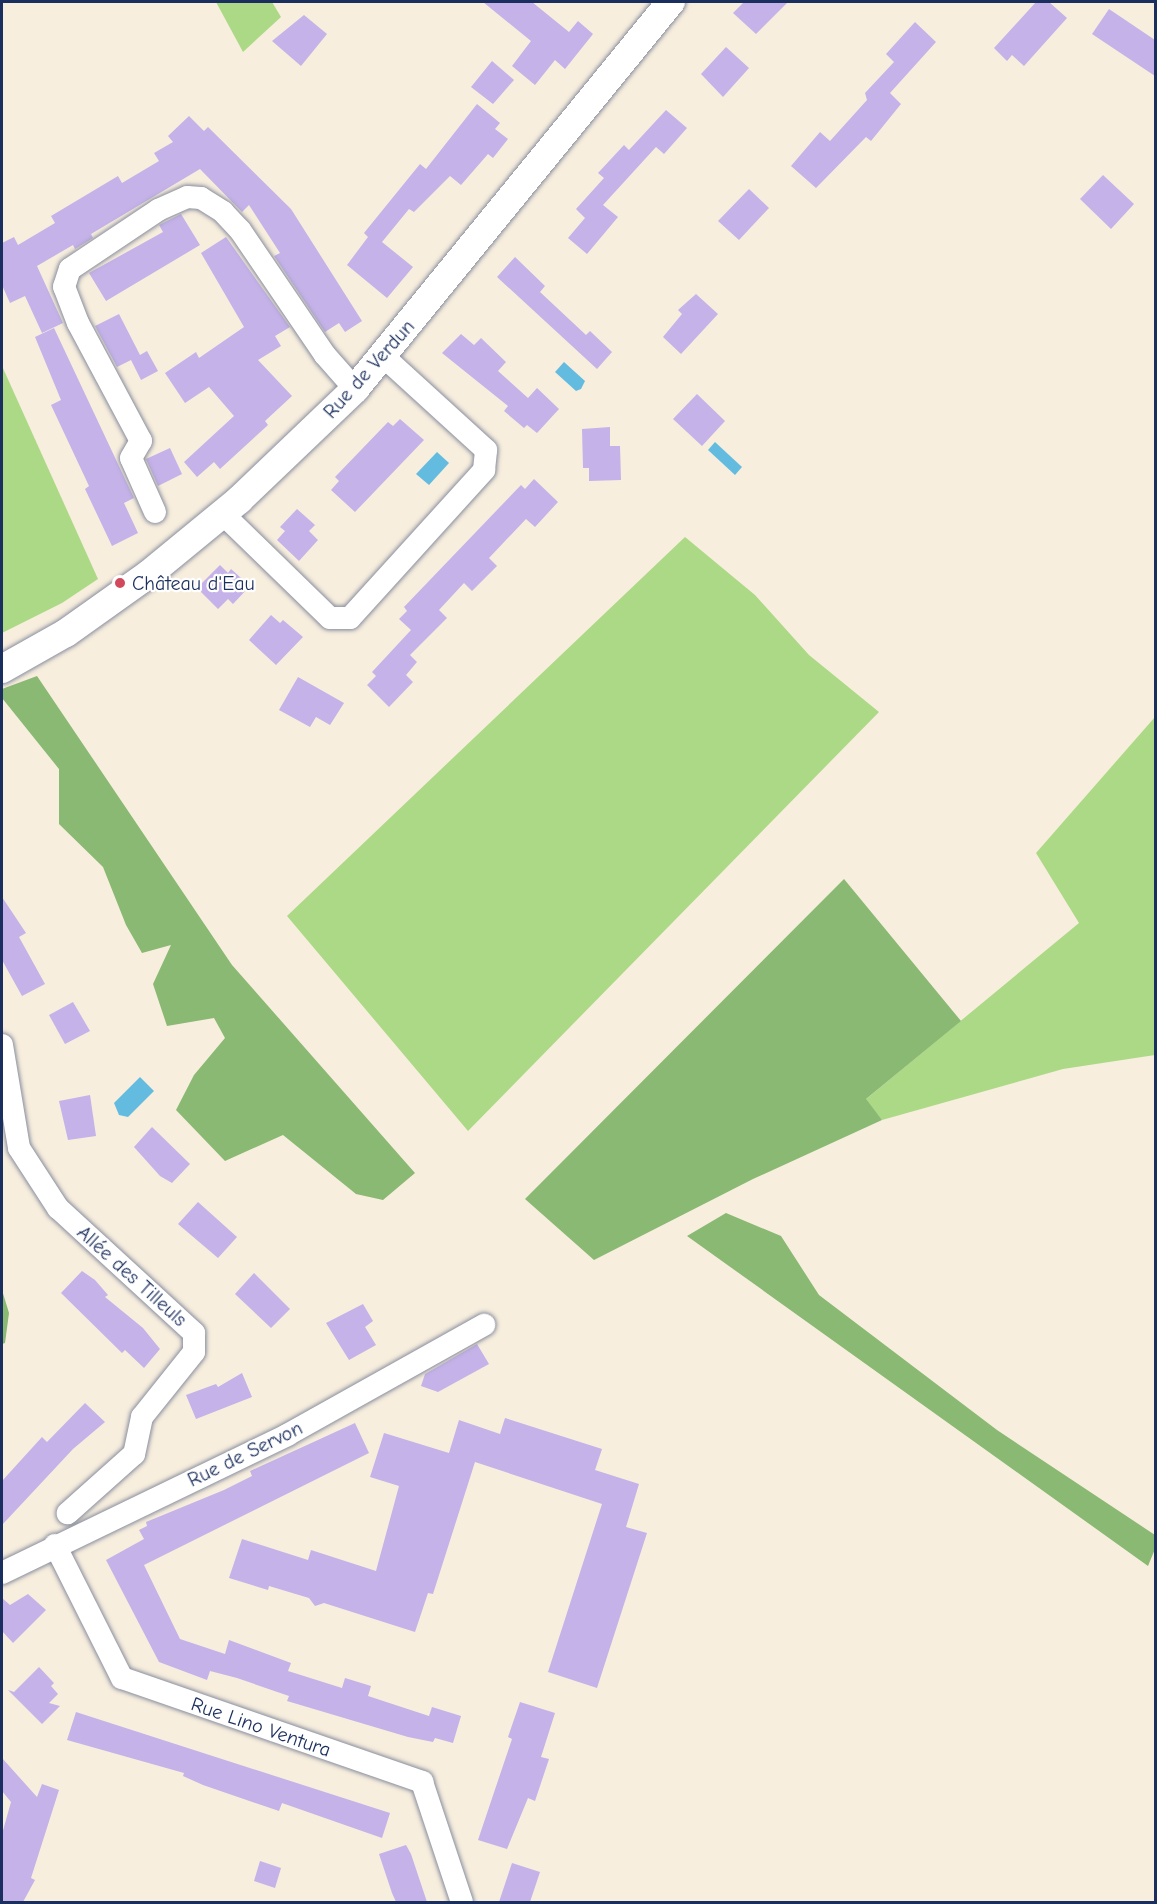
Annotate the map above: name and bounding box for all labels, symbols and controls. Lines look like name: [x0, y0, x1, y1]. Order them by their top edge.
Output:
street label: Rue de Verdun: [318, 315, 420, 423]
place label: Château d'Eau: [132, 571, 255, 595]
marker: Château d'Eau: [113, 576, 127, 590]
street label: Allée des Tilleuls: [72, 1220, 192, 1332]
street label: Rue de Servon: [184, 1416, 306, 1492]
street label: Rue Lino Ventura: [188, 1692, 334, 1762]

